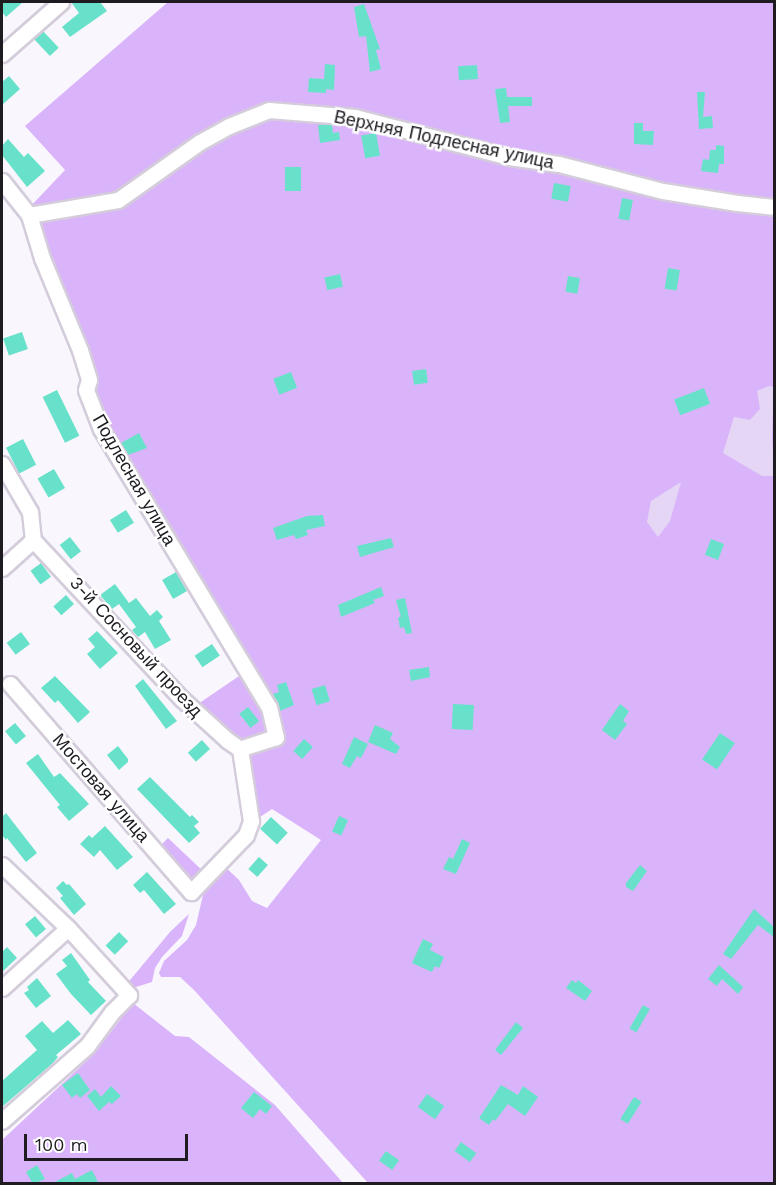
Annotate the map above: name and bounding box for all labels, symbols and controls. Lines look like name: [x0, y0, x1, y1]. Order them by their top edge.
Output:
street label: Верхняя Подлесная улица: [332, 106, 556, 174]
street label: Подлесная улица: [88, 411, 180, 549]
street label: 3-й Сосновый проезд: [65, 572, 207, 722]
street label: Мостовая улица: [48, 729, 154, 847]
scale bar: [27, 1122, 190, 1160]
text: 100 m: [35, 1134, 88, 1155]

